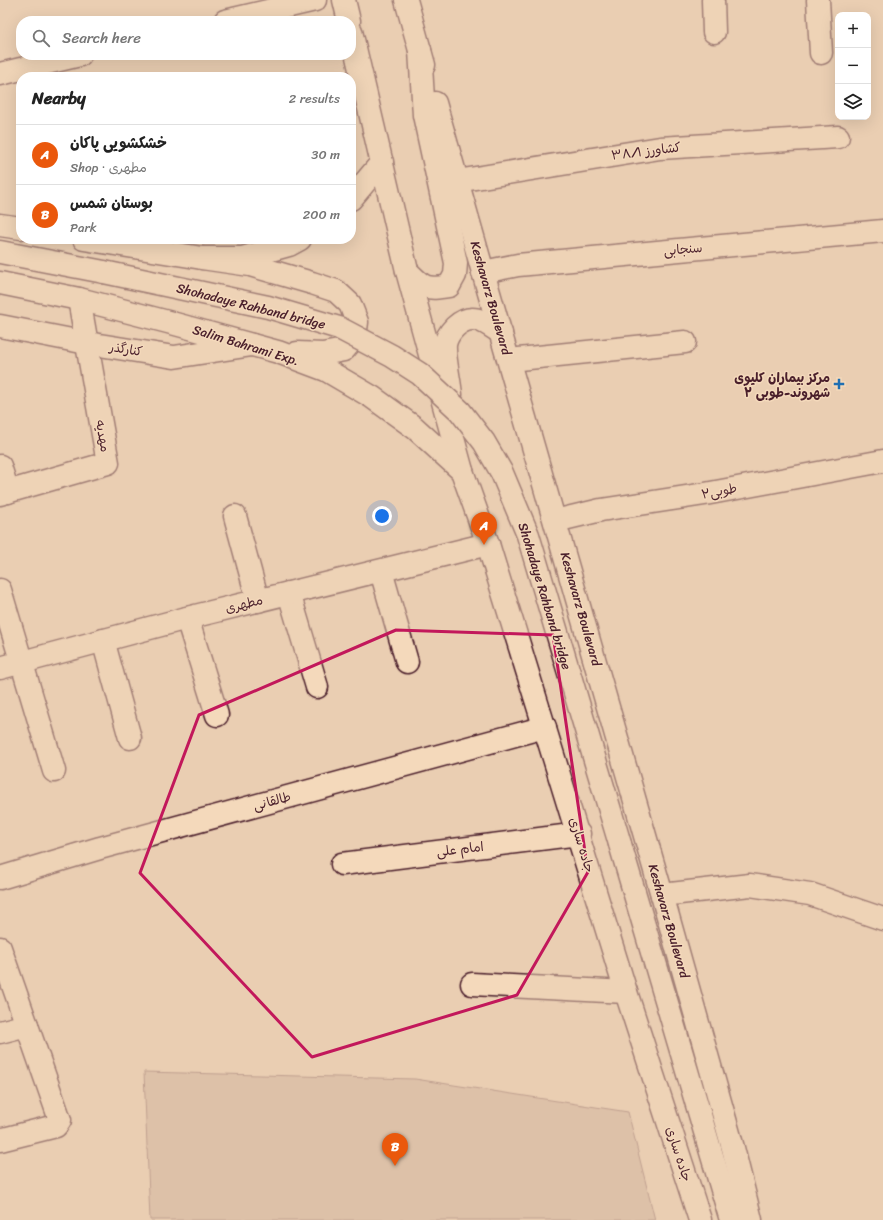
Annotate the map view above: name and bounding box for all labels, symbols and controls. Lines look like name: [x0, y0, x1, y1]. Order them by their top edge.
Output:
map controls: [835, 12, 871, 120]
button: +: [835, 12, 871, 48]
search box: [16, 16, 356, 60]
text: Search here: [62, 25, 141, 51]
icon: search: [30, 27, 52, 49]
button: −: [835, 48, 871, 84]
text: Nearby: [32, 83, 86, 113]
button: layers: [835, 84, 871, 120]
text: 2 results: [289, 87, 340, 110]
text: خشکشویی پاکان: [70, 130, 167, 156]
street label: کشاورز ۳۸/۱: [610, 135, 683, 167]
text: A: [41, 143, 49, 166]
text: 30 m: [311, 143, 340, 166]
text: Shop · مطهری: [70, 156, 147, 179]
text: بوستان شمس: [70, 190, 153, 216]
text: B: [41, 203, 49, 226]
text: 200 m: [303, 203, 340, 226]
text: Park: [70, 216, 97, 239]
street label: سنجابی: [663, 236, 703, 262]
street label: Keshavarz Boulevard: [464, 238, 519, 359]
street label: Shohadaye Rahband bridge: [174, 276, 328, 336]
street label: Salim Bahrami Exp.: [190, 318, 302, 372]
street label: کنارگذر: [107, 335, 145, 363]
place label: مرکز بیماران کلیوی شهروند-طوبی ۲: [734, 366, 830, 404]
marker: مرکز بیماران کلیوی شهروند-طوبی ۲: [833, 378, 845, 390]
street label: مهدیه: [89, 418, 117, 454]
street label: طوبی۲: [699, 476, 739, 506]
your location: [372, 506, 392, 526]
pin: A: [471, 512, 497, 545]
street label: Shohadaye Rahband bridge: [512, 519, 578, 673]
street label: Keshavarz Boulevard: [554, 549, 609, 670]
street label: مطهری: [223, 588, 265, 620]
street label: طالقانی: [250, 785, 294, 817]
street label: جاده ساری: [563, 814, 601, 876]
street label: امام علی: [435, 835, 485, 863]
street label: Keshavarz Boulevard: [642, 861, 697, 982]
street label: جاده ساری: [659, 1123, 699, 1185]
pin: B: [382, 1133, 408, 1166]

